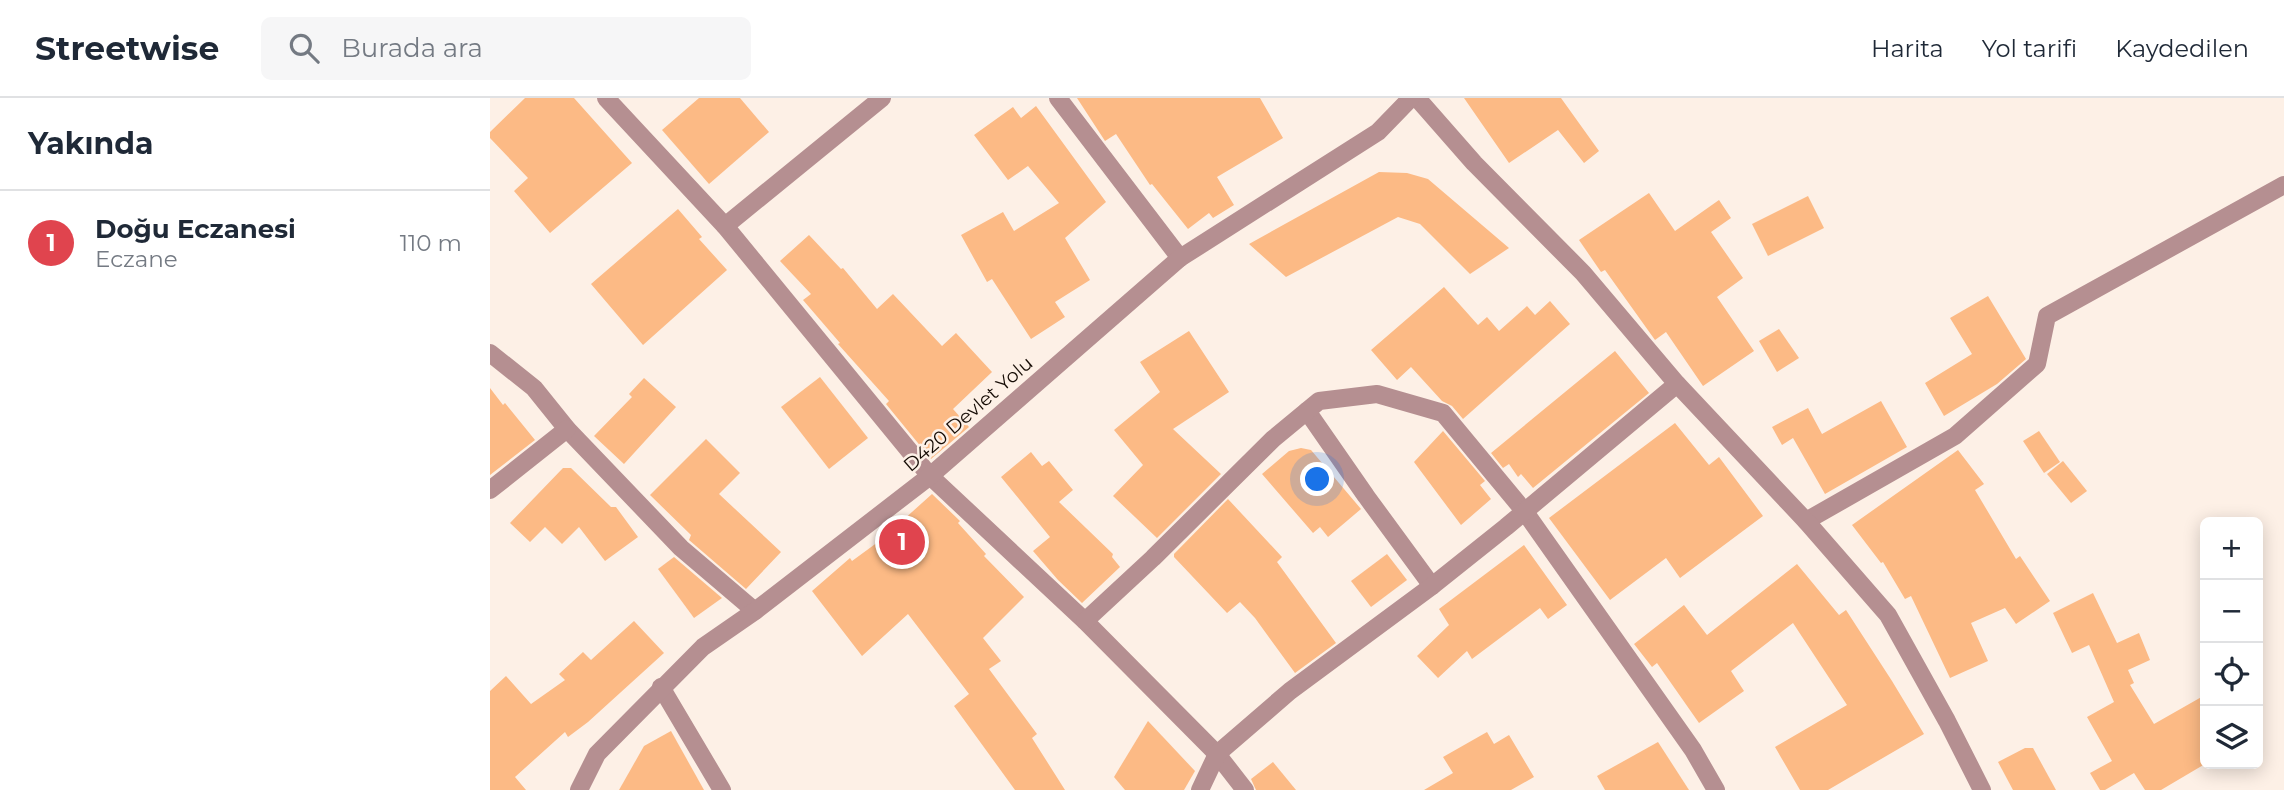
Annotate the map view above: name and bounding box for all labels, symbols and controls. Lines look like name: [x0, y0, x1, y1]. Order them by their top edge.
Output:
search box: [261, 17, 751, 80]
text: Streetwise: [35, 28, 219, 68]
icon: search: [285, 29, 323, 67]
text: Burada ara: [341, 32, 483, 64]
text: Harita: [1871, 34, 1944, 63]
text: Yol tarifi: [1982, 34, 2077, 63]
text: Kaydedilen: [2115, 34, 2249, 63]
text: Yakında: [28, 125, 154, 162]
text: Doğu Eczanesi: [95, 213, 296, 245]
text: 1: [46, 229, 56, 257]
text: 110 m: [400, 229, 462, 257]
text: Eczane: [95, 245, 178, 273]
street label: D420 Devlet Yolu: [899, 352, 1037, 476]
your location: [1300, 462, 1334, 496]
pin: 1: [879, 516, 925, 568]
map controls: [2200, 517, 2263, 769]
button: +: [2200, 517, 2263, 580]
button: −: [2200, 580, 2263, 643]
button: locate: [2200, 643, 2263, 706]
button: layers: [2200, 706, 2263, 769]

